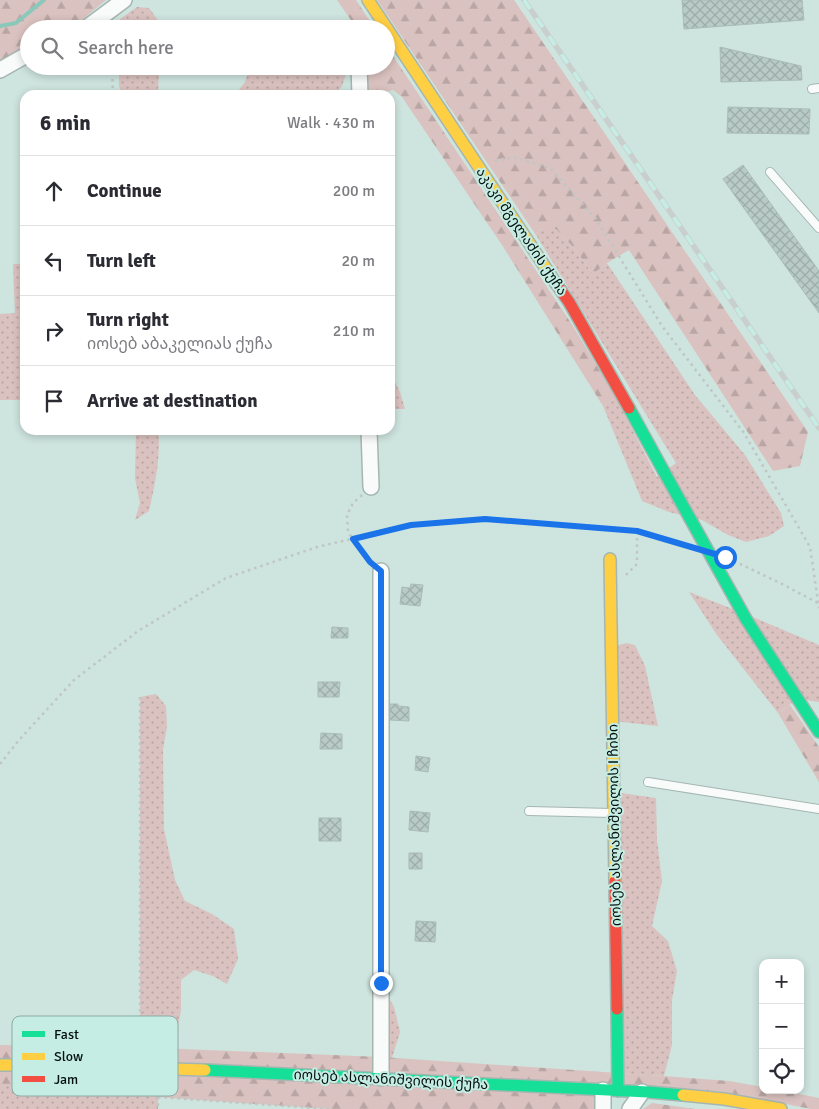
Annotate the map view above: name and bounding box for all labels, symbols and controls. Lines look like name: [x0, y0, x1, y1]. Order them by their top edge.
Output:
search box: [20, 20, 395, 75]
icon: search: [38, 34, 66, 62]
text: Search here: [78, 36, 174, 60]
text: 6 min: [40, 110, 91, 136]
text: Walk · 430 m: [287, 113, 375, 133]
street label: აკაკი მგელაძის ქუჩა: [472, 164, 571, 299]
icon: ahead: [40, 177, 68, 205]
text: Continue: [87, 179, 162, 203]
text: 200 m: [333, 181, 375, 201]
icon: left: [40, 247, 68, 275]
text: Turn left: [87, 249, 156, 273]
text: 20 m: [341, 251, 375, 271]
text: Turn right: [87, 308, 169, 332]
icon: right: [40, 317, 68, 345]
text: 210 m: [333, 321, 375, 341]
text: იოსებ აბაკელიას ქუჩა: [87, 334, 273, 354]
icon: arrive: [40, 387, 68, 415]
text: Arrive at destination: [87, 389, 258, 413]
route start: [714, 546, 737, 569]
street label: იოსებ ასლანიშვილის I ჩიხი: [604, 724, 625, 926]
map controls: [759, 959, 804, 1094]
button: +: [759, 959, 804, 1004]
route end: [370, 972, 393, 995]
button: −: [759, 1004, 804, 1049]
legend: [12, 1016, 178, 1096]
text: Fast: [54, 1026, 79, 1043]
text: Slow: [54, 1048, 83, 1065]
button: locate: [759, 1049, 804, 1094]
street label: იოსებ ასლანიშვილის ქუჩა: [293, 1066, 489, 1093]
text: Jam: [54, 1071, 78, 1088]

